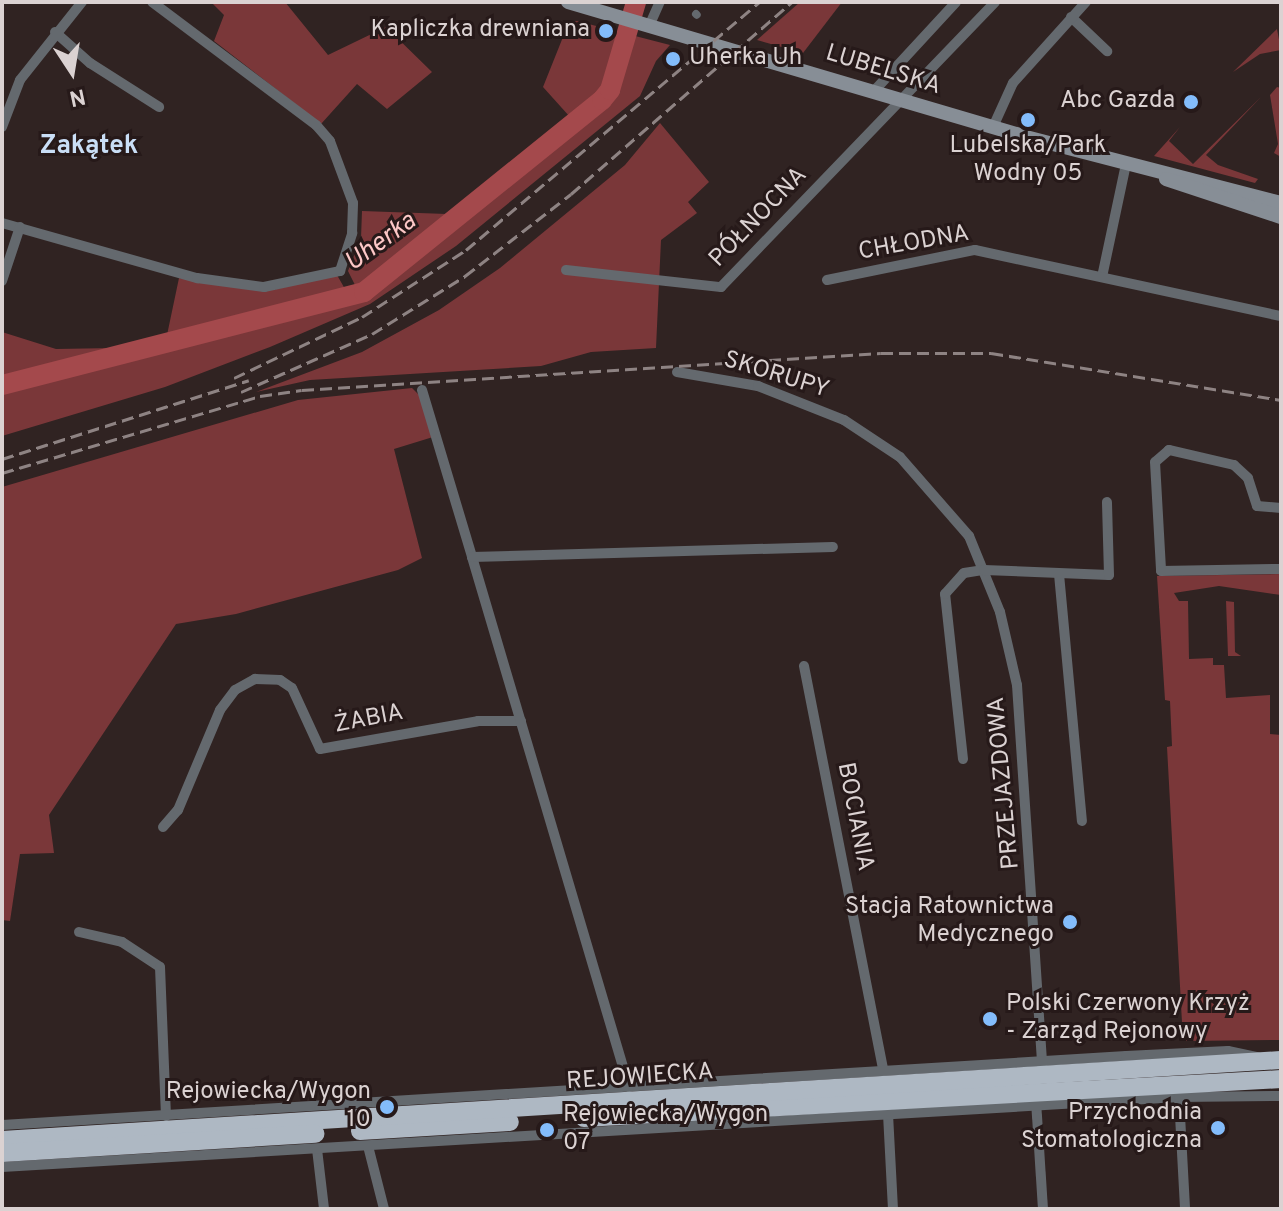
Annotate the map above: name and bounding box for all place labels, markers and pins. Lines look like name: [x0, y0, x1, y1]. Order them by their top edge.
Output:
place label: Kapliczka drewniana: [370, 17, 590, 45]
marker: Kapliczka drewniana: [597, 22, 615, 40]
place label: Uherka Uh: [689, 45, 802, 73]
marker: Uherka Uh: [664, 50, 682, 68]
place label: Abc Gazda: [1060, 88, 1175, 116]
marker: Abc Gazda: [1182, 93, 1200, 111]
marker: Lubelska/Park Wodny 05: [1019, 111, 1037, 129]
place label: Lubelska/Park Wodny 05: [949, 133, 1107, 189]
place label: Stacja Ratownictwa Medycznego: [845, 894, 1054, 950]
marker: Stacja Ratownictwa Medycznego: [1061, 913, 1079, 931]
place label: Polski Czerwony Krzyż - Zarząd Rejonowy: [1006, 991, 1250, 1047]
marker: Polski Czerwony Krzyż - Zarząd Rejonowy: [981, 1010, 999, 1028]
place label: Rejowiecka/Wygon 10: [166, 1079, 371, 1135]
marker: Rejowiecka/Wygon 10: [378, 1098, 396, 1116]
place label: Przychodnia Stomatologiczna: [1021, 1100, 1202, 1156]
place label: Rejowiecka/Wygon 07: [563, 1102, 768, 1158]
marker: Przychodnia Stomatologiczna: [1209, 1119, 1227, 1137]
marker: Rejowiecka/Wygon 07: [538, 1121, 556, 1139]

